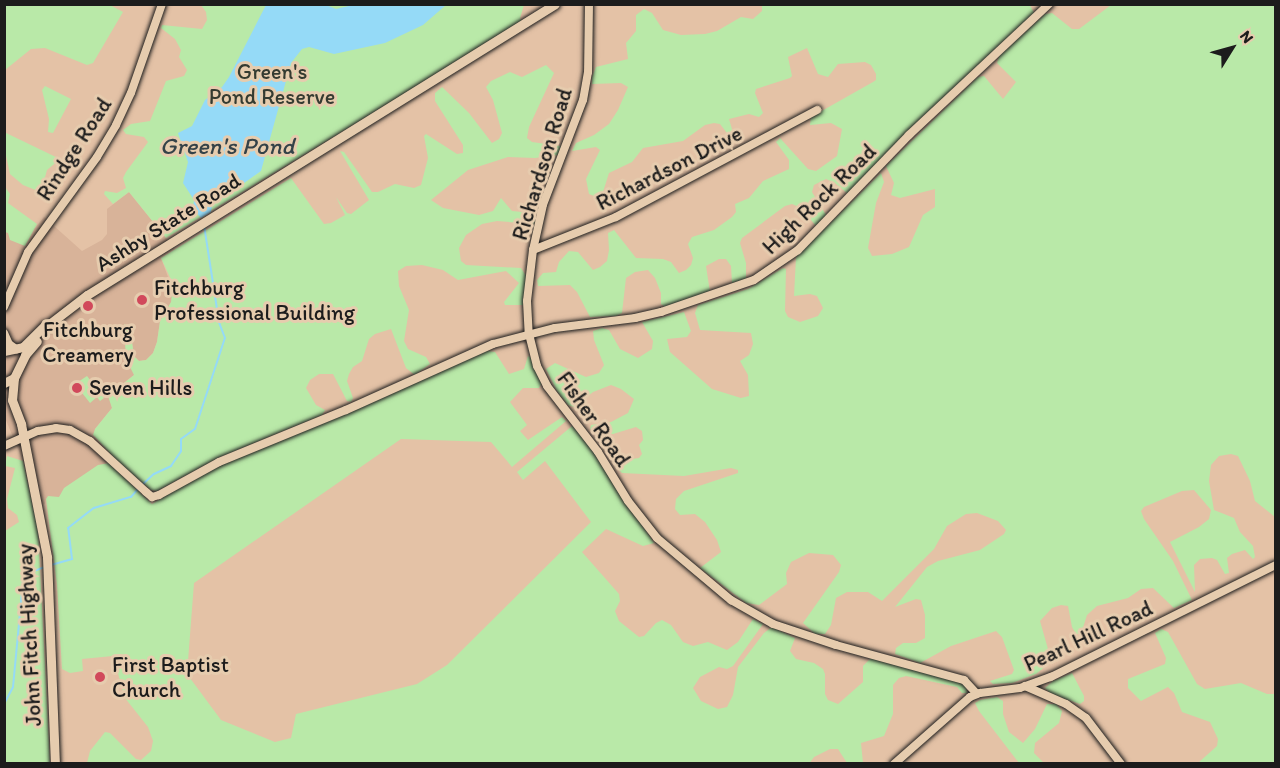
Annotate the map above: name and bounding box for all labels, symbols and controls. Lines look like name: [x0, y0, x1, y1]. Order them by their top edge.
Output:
north arrow: [1202, 18, 1262, 78]
text: N: [1236, 27, 1258, 47]
park label: Green's Pond Reserve: [209, 58, 335, 110]
street label: Richardson Road: [506, 85, 578, 243]
street label: Rindge Road: [31, 93, 117, 205]
street label: Richardson Drive: [592, 120, 746, 216]
water label: Green's Pond: [160, 132, 294, 160]
street label: High Rock Road: [757, 139, 881, 259]
street label: Ashby State Road: [91, 167, 245, 277]
place label: Fitchburg Professional Building: [154, 274, 355, 326]
marker: Fitchburg Professional Building: [135, 293, 149, 307]
marker: Fitchburg Creamery: [81, 299, 95, 313]
place label: Fitchburg Creamery: [42, 316, 134, 368]
street label: Fisher Road: [552, 367, 636, 471]
place label: Seven Hills: [89, 375, 192, 401]
marker: Seven Hills: [70, 381, 84, 395]
street label: John Fitch Highway: [11, 544, 47, 726]
street label: Pearl Hill Road: [1020, 595, 1156, 677]
place label: First Baptist Church: [112, 651, 230, 702]
marker: First Baptist Church: [93, 670, 107, 684]

